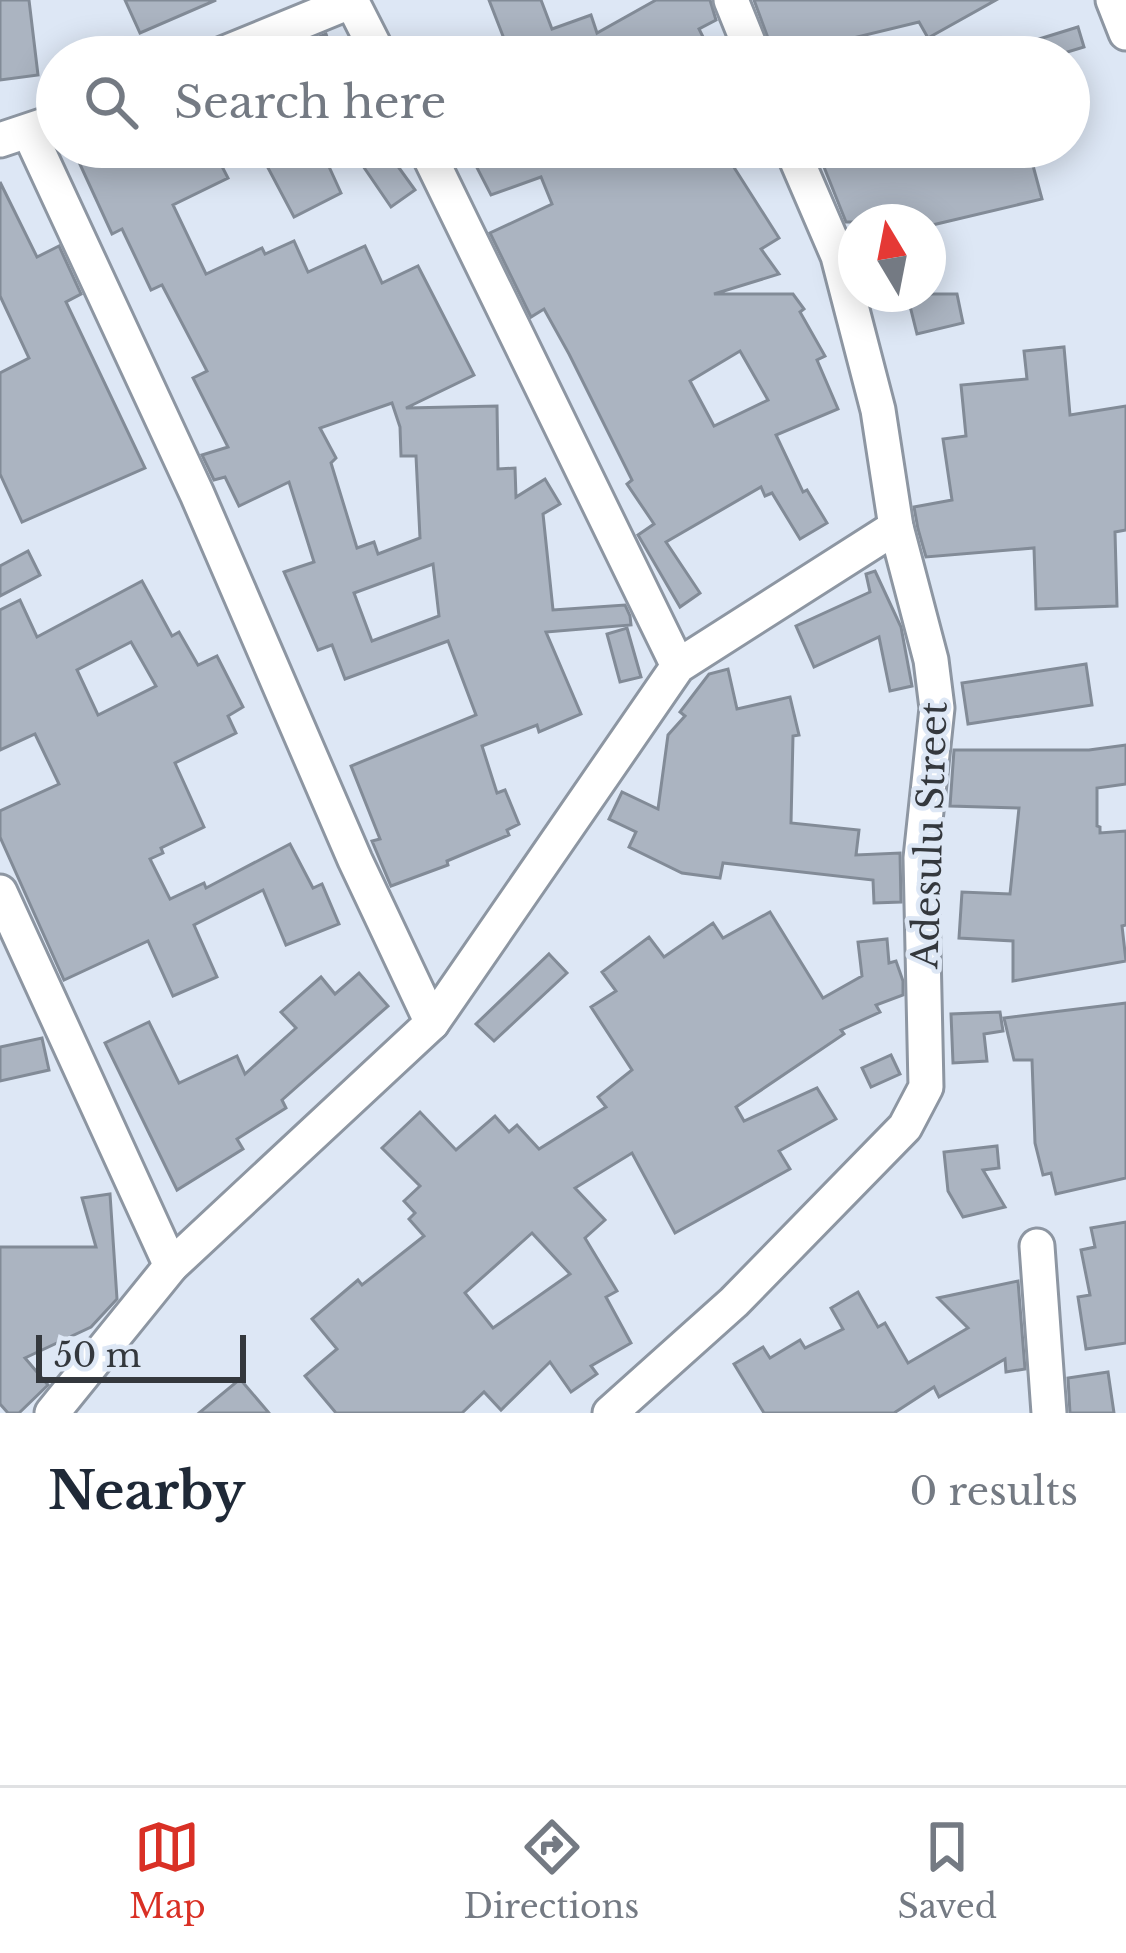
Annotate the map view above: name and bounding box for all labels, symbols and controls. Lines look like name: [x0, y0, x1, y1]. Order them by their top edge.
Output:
search box: [36, 36, 1090, 168]
icon: search: [78, 69, 144, 135]
text: Search here: [174, 74, 446, 130]
north arrow: [838, 204, 946, 312]
street label: Adesulu Street: [902, 700, 957, 970]
scale bar: [36, 1329, 246, 1382]
text: 50 m: [54, 1335, 141, 1376]
text: Nearby: [48, 1460, 245, 1523]
text: 0 results: [909, 1467, 1078, 1516]
tab: Map: [129, 1814, 206, 1927]
tab: Directions: [464, 1814, 639, 1927]
tab: Saved: [897, 1814, 997, 1927]

